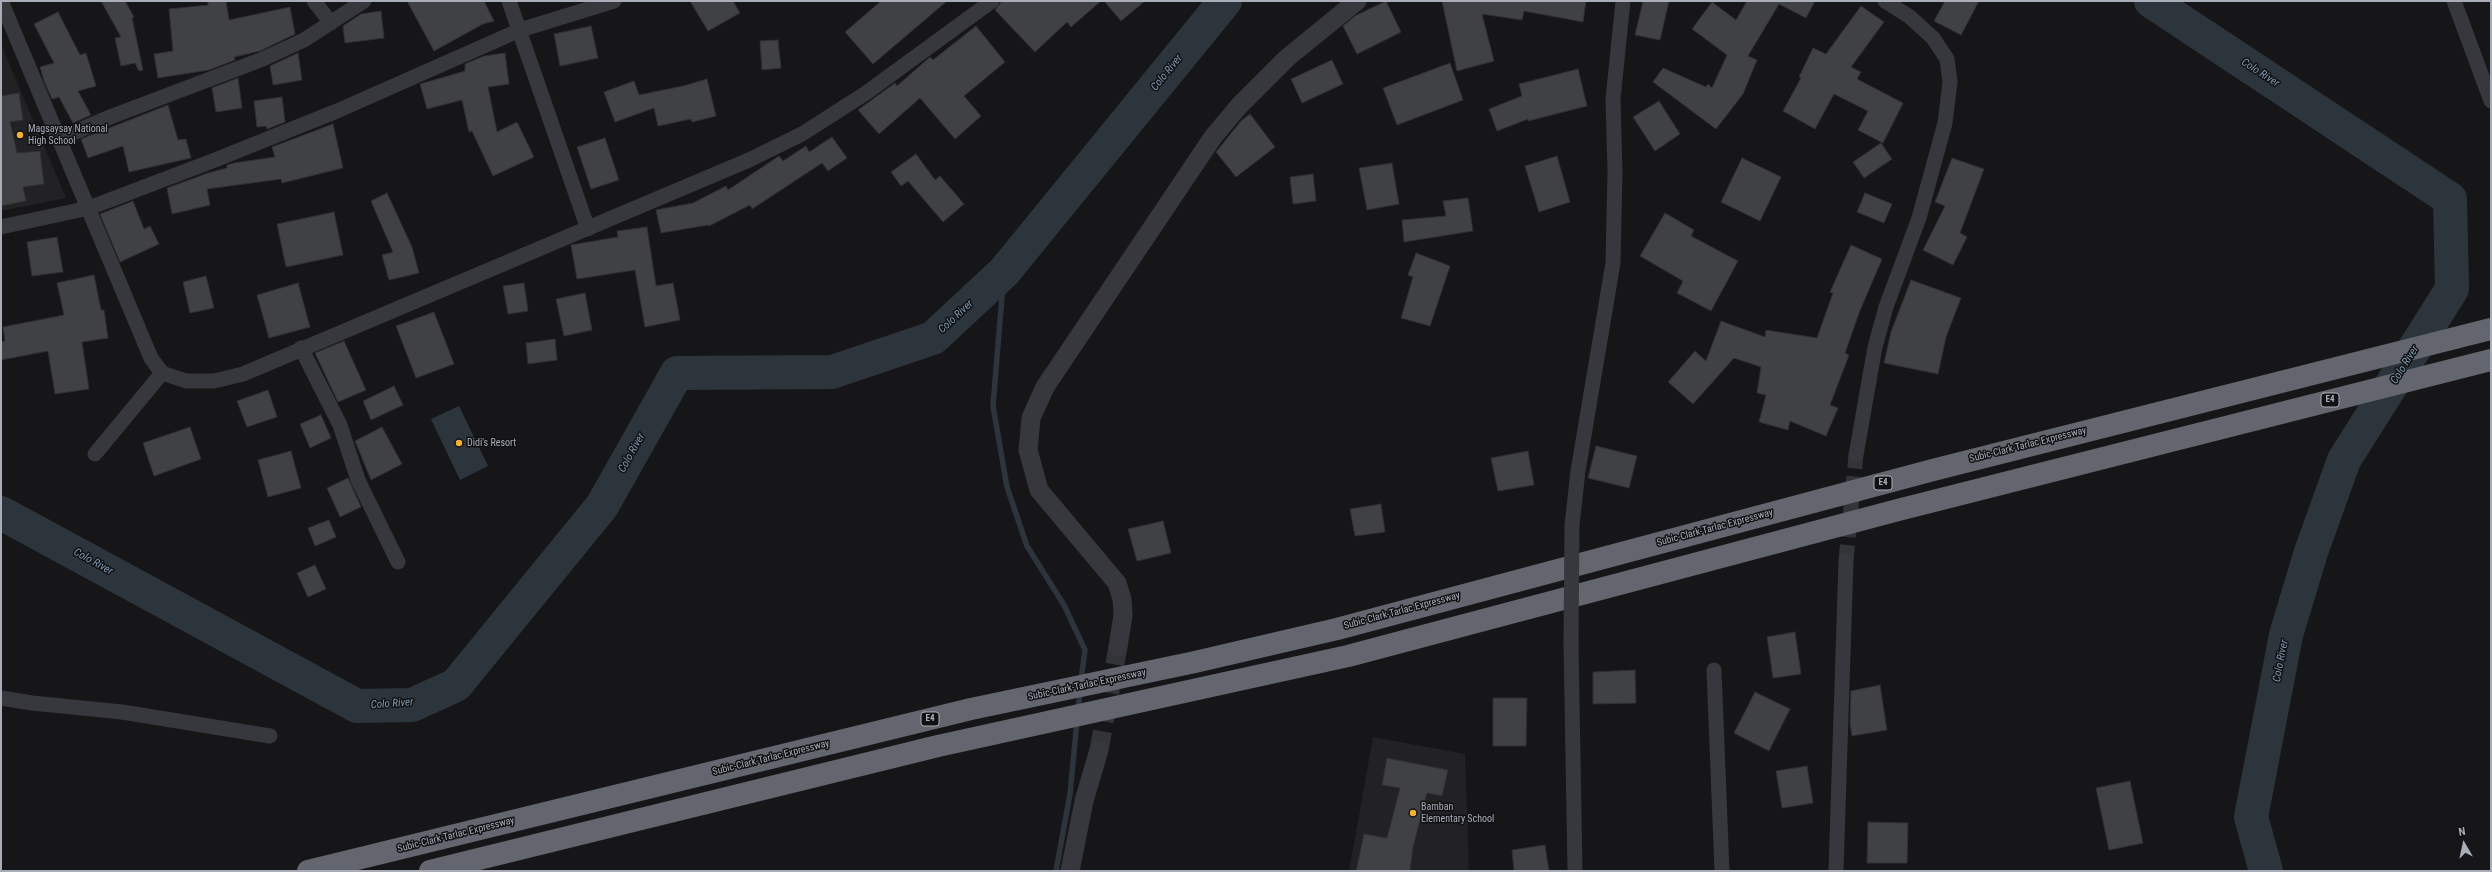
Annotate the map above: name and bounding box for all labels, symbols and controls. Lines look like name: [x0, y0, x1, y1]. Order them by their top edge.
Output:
water label: Colo River: [1148, 52, 1186, 94]
water label: Colo River: [2239, 56, 2281, 90]
place label: Magsaysay National High School: [28, 123, 108, 146]
marker: Magsaysay National High School: [15, 130, 25, 140]
water label: Colo River: [936, 298, 976, 336]
water label: Colo River: [2388, 343, 2422, 387]
road number: E4: [2321, 393, 2339, 407]
street label: Subic-Clark-Tarlac Expressway: [1968, 425, 2088, 465]
water label: Colo River: [616, 431, 648, 475]
place label: Didi's Resort: [467, 437, 516, 449]
marker: Didi's Resort: [454, 438, 464, 448]
road number: E4: [1874, 476, 1892, 490]
street label: Subic-Clark-Tarlac Expressway: [1655, 507, 1775, 549]
water label: Colo River: [71, 546, 115, 578]
street label: Subic-Clark-Tarlac Expressway: [1342, 590, 1462, 632]
water label: Colo River: [2270, 639, 2292, 683]
street label: Subic-Clark-Tarlac Expressway: [1027, 667, 1147, 703]
water label: Colo River: [370, 696, 414, 712]
road number: E4: [921, 712, 939, 726]
street label: Subic-Clark-Tarlac Expressway: [711, 738, 831, 778]
place label: Bamban Elementary School: [1421, 801, 1494, 824]
marker: Bamban Elementary School: [1408, 808, 1418, 818]
street label: Subic-Clark-Tarlac Expressway: [396, 815, 516, 855]
north arrow: [2444, 824, 2484, 864]
text: N: [2458, 825, 2466, 839]

